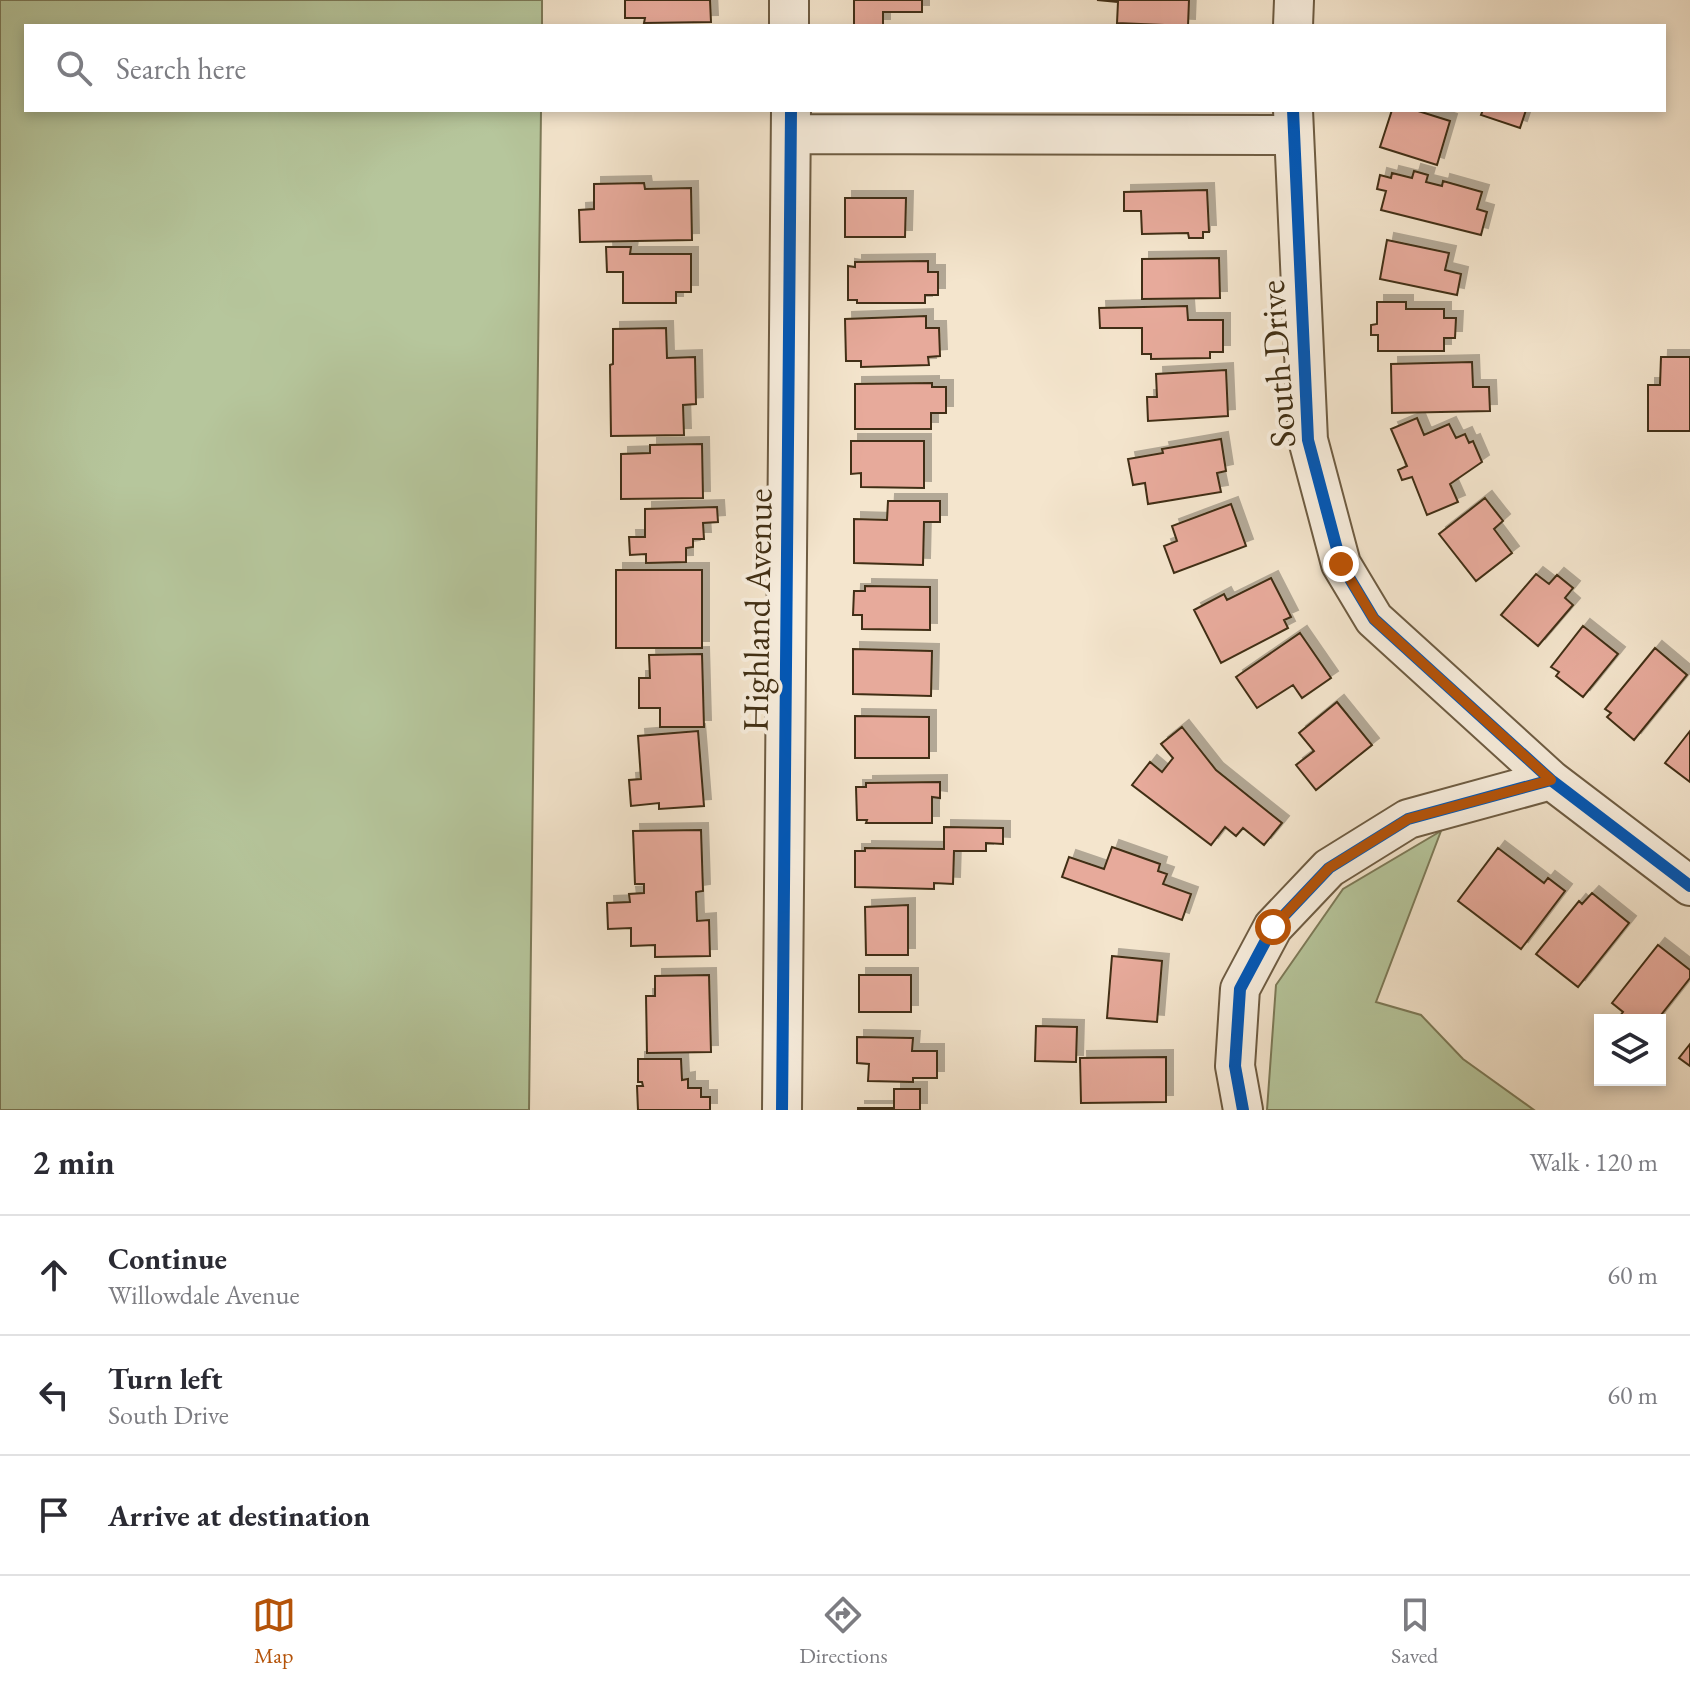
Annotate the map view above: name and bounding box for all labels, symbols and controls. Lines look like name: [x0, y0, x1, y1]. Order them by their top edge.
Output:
search box: [24, 24, 1666, 112]
icon: search: [52, 46, 96, 90]
text: Search here: [116, 49, 246, 88]
street label: South Drive: [1248, 279, 1306, 449]
street label: Highland Avenue: [731, 488, 783, 732]
route end: [1323, 546, 1359, 582]
route start: [1255, 909, 1291, 945]
map controls: [1594, 1014, 1666, 1086]
button: layers: [1594, 1014, 1666, 1086]
text: 2 min: [32, 1140, 115, 1184]
text: Walk · 120 m: [1530, 1145, 1658, 1179]
text: Continue: [108, 1239, 227, 1278]
icon: ahead: [32, 1253, 76, 1297]
text: 60 m: [1608, 1258, 1658, 1292]
text: Willowdale Avenue: [108, 1278, 300, 1312]
text: Turn left: [108, 1359, 222, 1398]
icon: left: [32, 1373, 76, 1417]
text: 60 m: [1608, 1378, 1658, 1412]
text: South Drive: [108, 1398, 229, 1432]
icon: arrive: [32, 1493, 76, 1537]
text: Arrive at destination: [108, 1496, 370, 1535]
tab: Map: [252, 1593, 296, 1670]
tab: Directions: [799, 1593, 888, 1670]
tab: Saved: [1391, 1593, 1438, 1670]

